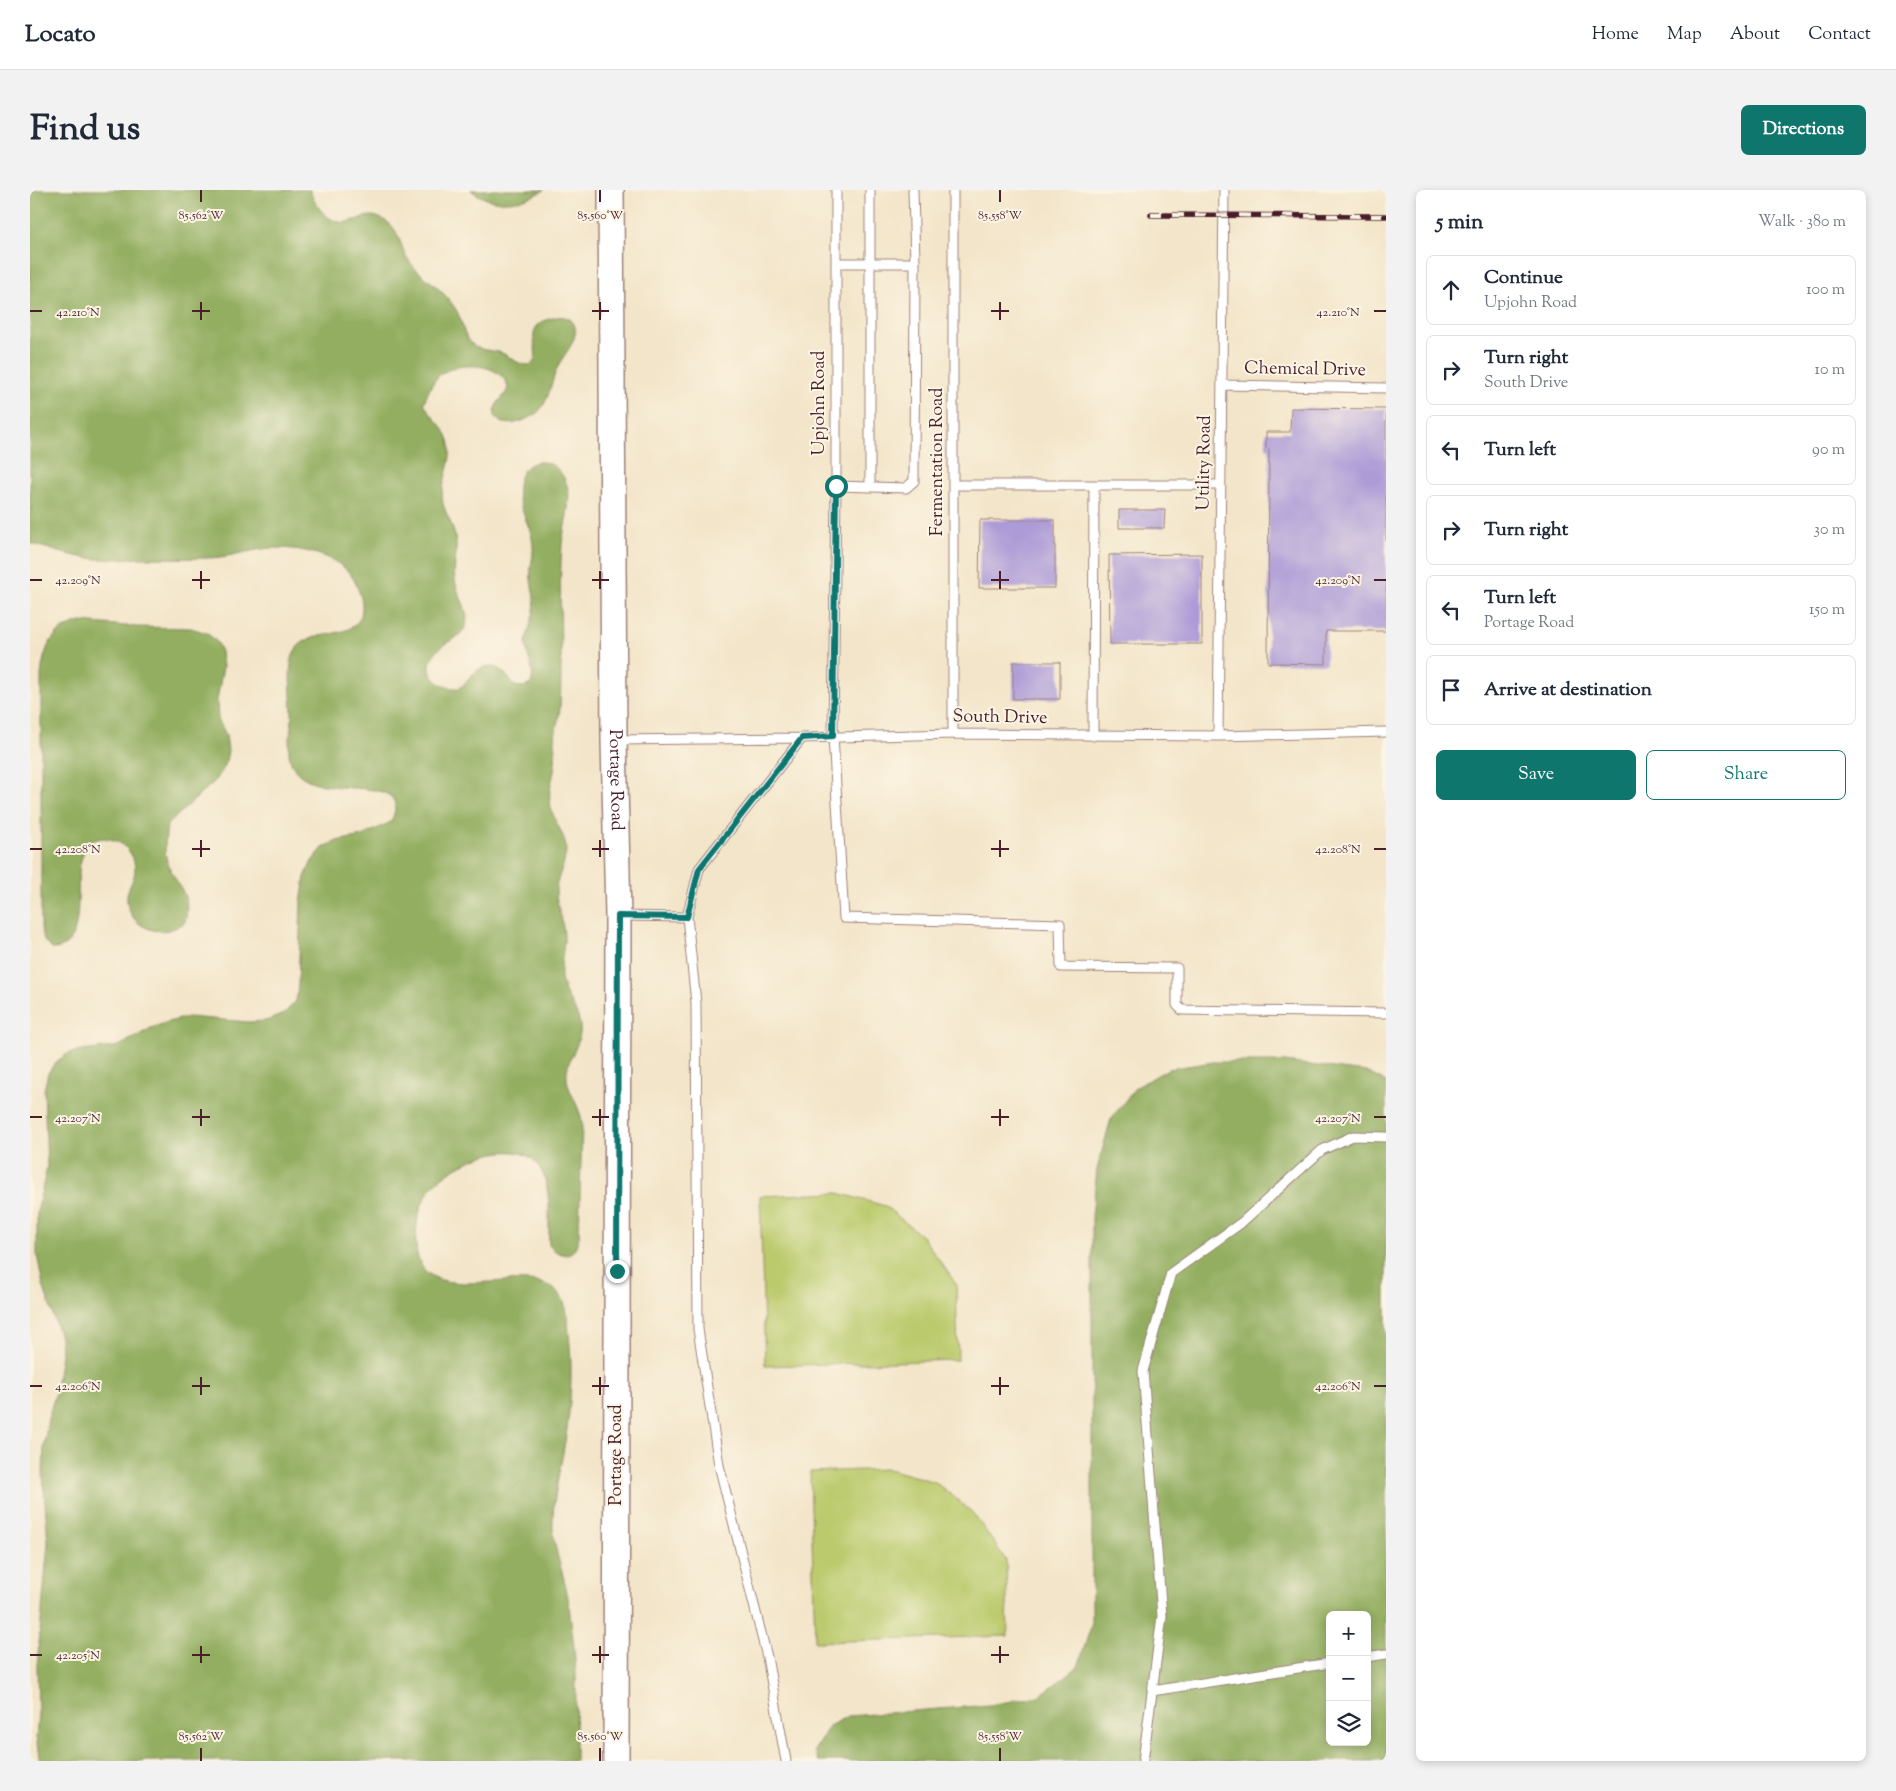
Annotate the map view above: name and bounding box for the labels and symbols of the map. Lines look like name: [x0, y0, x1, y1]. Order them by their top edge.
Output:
text: 85.562°W: [179, 207, 224, 225]
text: 85.560°W: [577, 207, 624, 225]
text: 85.558°W: [978, 207, 1023, 225]
text: 42.210°N: [56, 304, 100, 322]
text: 42.210°N: [1316, 304, 1360, 322]
street label: Upjohn Road: [807, 351, 833, 455]
street label: Chemical Drive: [1244, 356, 1366, 384]
street label: Fermentation Road: [925, 388, 951, 536]
street label: Utility Road: [1191, 415, 1219, 511]
route start: [825, 475, 848, 498]
text: 42.209°N: [56, 572, 101, 590]
text: 42.209°N: [1316, 572, 1361, 590]
street label: South Drive: [952, 704, 1048, 732]
street label: Portage Road: [601, 729, 629, 831]
text: 42.208°N: [55, 841, 101, 859]
text: 42.208°N: [1315, 841, 1361, 859]
text: 42.207°N: [55, 1110, 101, 1128]
text: 42.207°N: [1315, 1110, 1361, 1128]
route end: [606, 1260, 629, 1283]
text: 42.206°N: [55, 1378, 101, 1396]
text: 42.206°N: [1315, 1378, 1361, 1396]
street label: Portage Road: [604, 1404, 630, 1506]
text: 42.205°N: [56, 1647, 100, 1665]
text: 85.562°W: [179, 1728, 224, 1746]
text: 85.560°W: [577, 1728, 624, 1746]
text: 85.558°W: [978, 1728, 1023, 1746]

